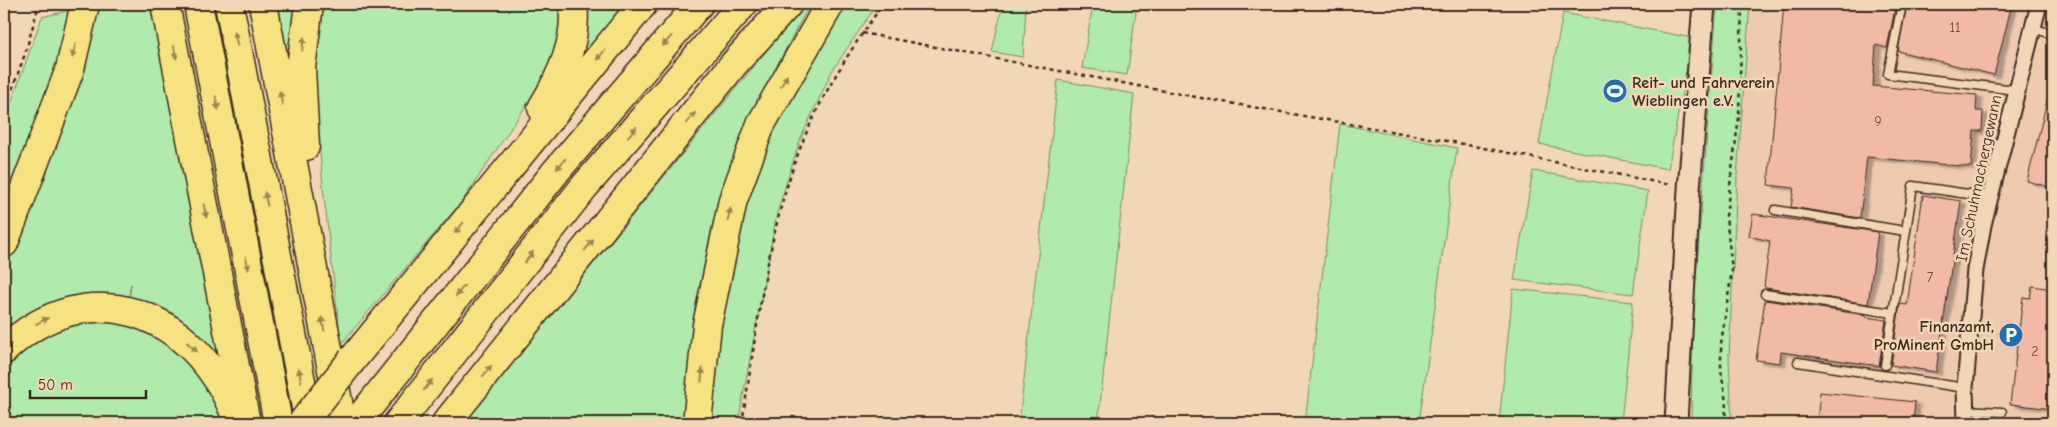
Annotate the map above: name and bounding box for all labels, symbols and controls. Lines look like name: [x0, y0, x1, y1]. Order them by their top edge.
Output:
house number: 11: [1949, 19, 1961, 36]
one-way arrow: [232, 31, 240, 46]
one-way arrow: [661, 34, 673, 46]
one-way arrow: [299, 36, 307, 52]
one-way arrow: [70, 44, 78, 59]
one-way arrow: [171, 44, 179, 60]
one-way arrow: [595, 48, 606, 61]
one-way arrow: [780, 74, 788, 88]
place label: Reit- und Fahrverein Wieblingen e.V.: [1632, 74, 1775, 110]
sports icon: Reit- und Fahrverein Wieblingen e.V.: [1602, 78, 1628, 104]
one-way arrow: [277, 91, 285, 106]
street label: Im Schuhmachergewann: [1952, 93, 2005, 263]
one-way arrow: [213, 96, 221, 111]
one-way arrow: [685, 112, 696, 125]
house number: 9: [1874, 113, 1882, 130]
one-way arrow: [626, 125, 637, 138]
one-way arrow: [556, 158, 567, 171]
one-way arrow: [262, 190, 270, 206]
one-way arrow: [202, 204, 210, 220]
one-way arrow: [725, 207, 733, 222]
one-way arrow: [454, 221, 465, 234]
one-way arrow: [583, 238, 594, 251]
one-way arrow: [523, 251, 534, 264]
one-way arrow: [244, 255, 252, 271]
house number: 7: [1927, 269, 1934, 286]
one-way arrow: [455, 285, 465, 298]
one-way arrow: [319, 315, 327, 331]
one-way arrow: [35, 317, 50, 325]
place label: Finanzamt, ProMinent GmbH: [1874, 318, 1994, 354]
parking icon: Finanzamt, ProMinent GmbH: [1998, 322, 2024, 348]
one-way arrow: [185, 341, 197, 353]
house number: 2: [2031, 343, 2039, 360]
one-way arrow: [481, 365, 492, 378]
one-way arrow: [698, 366, 706, 382]
scale bar: [30, 367, 146, 399]
one-way arrow: [295, 367, 303, 383]
text: 50 m: [38, 376, 73, 394]
one-way arrow: [423, 378, 433, 392]

